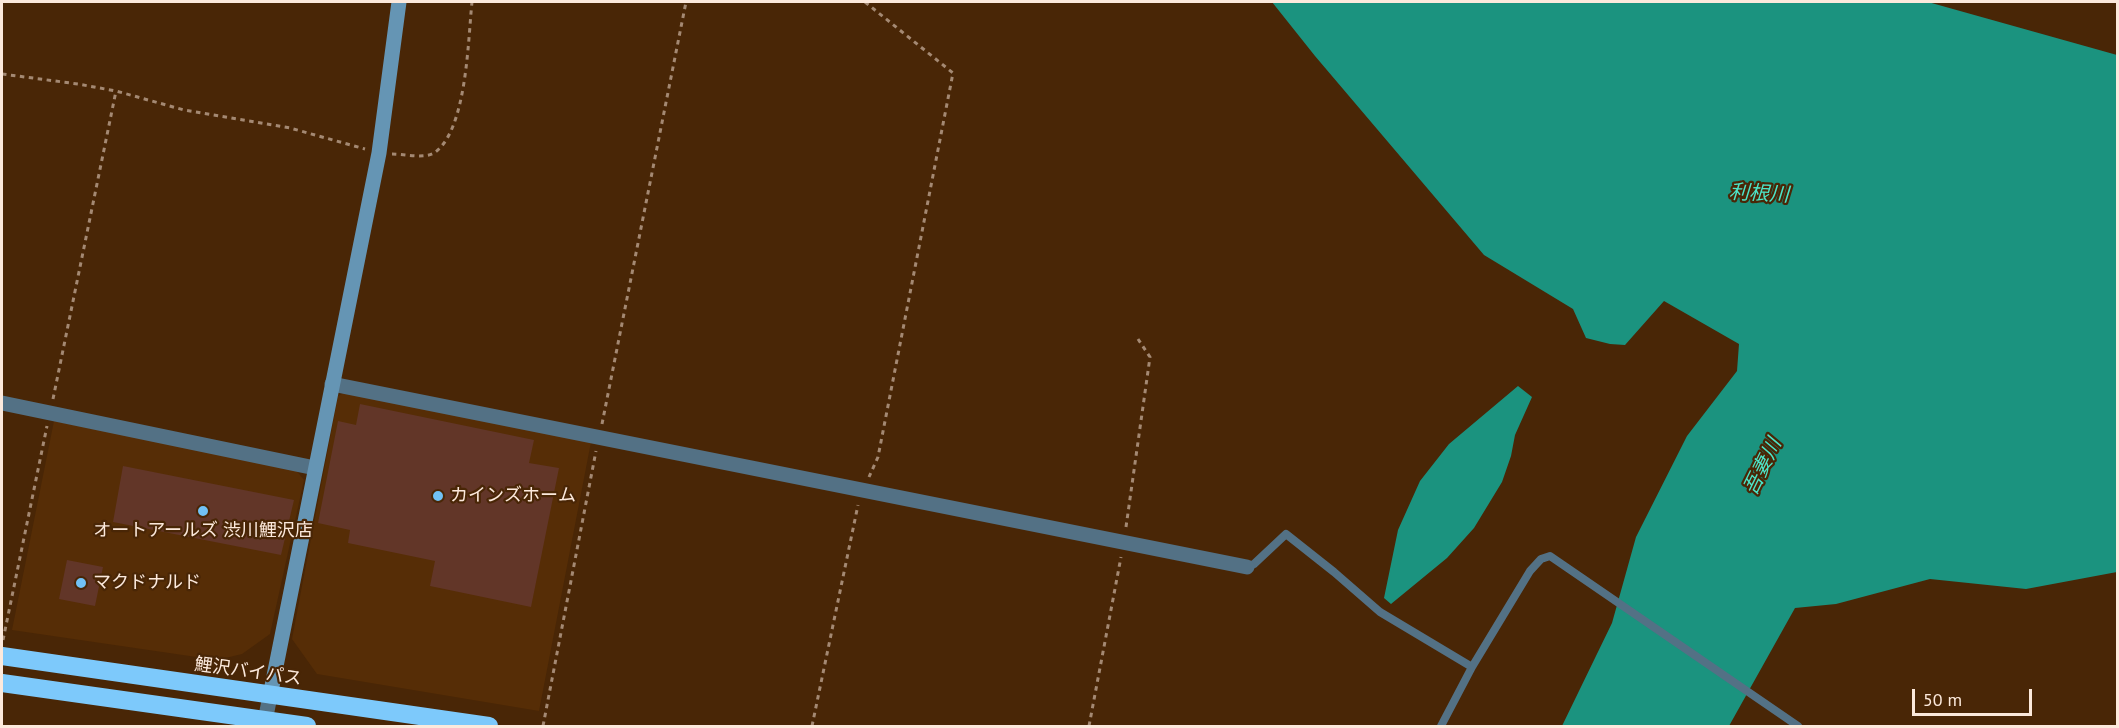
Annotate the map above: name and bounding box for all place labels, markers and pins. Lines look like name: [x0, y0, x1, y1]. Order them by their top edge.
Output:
place label: カインズホーム: [450, 485, 576, 507]
marker: カインズホーム: [431, 489, 445, 503]
marker: オートアールズ 渋川鯉沢店: [196, 504, 210, 518]
place label: オートアールズ 渋川鯉沢店: [93, 520, 313, 542]
place label: マクドナルド: [93, 572, 201, 594]
marker: マクドナルド: [74, 576, 88, 590]

